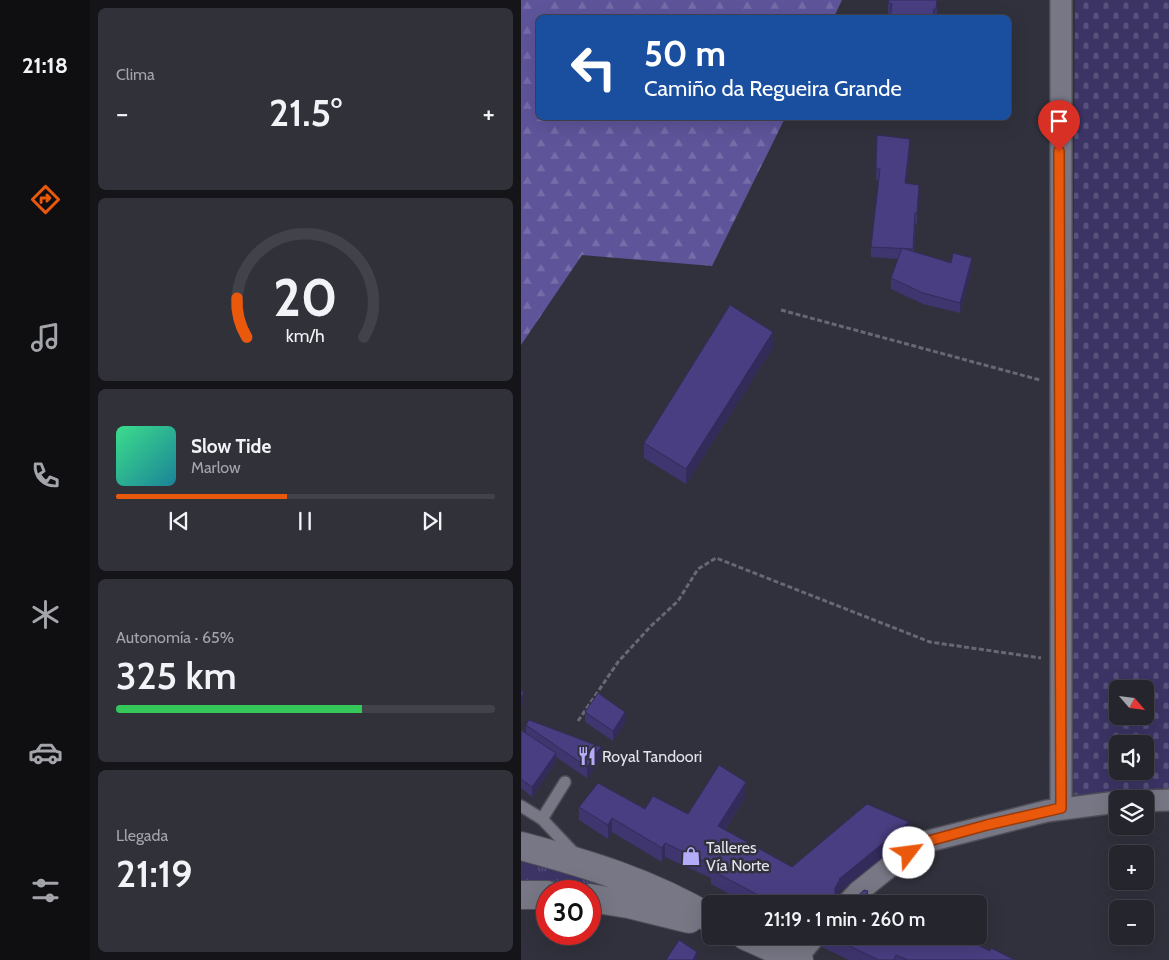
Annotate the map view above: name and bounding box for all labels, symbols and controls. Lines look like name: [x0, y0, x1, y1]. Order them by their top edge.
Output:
text: 50 m: [644, 32, 726, 75]
icon: left: [561, 35, 626, 100]
text: 21:18: [22, 52, 68, 79]
text: Clima: [116, 65, 155, 84]
text: Camiño da Regueira Grande: [644, 75, 902, 102]
text: 21.5°: [269, 89, 342, 136]
text: −: [116, 96, 128, 130]
text: +: [483, 96, 495, 130]
pin: [1038, 100, 1080, 151]
icon: arrive: [1045, 107, 1073, 135]
icon: directions: [28, 182, 63, 217]
text: 20: [273, 266, 338, 329]
icon: music: [28, 320, 63, 355]
text: km/h: [286, 325, 325, 346]
text: Slow Tide: [191, 435, 271, 458]
icon: phone: [28, 458, 63, 493]
text: Marlow: [191, 458, 241, 477]
icon: previous: [165, 507, 193, 535]
icon: pause: [291, 507, 319, 535]
icon: next: [418, 507, 446, 535]
icon: climate: [28, 597, 63, 632]
text: Autonomía · 65%: [116, 628, 234, 647]
text: 325 km: [116, 652, 237, 699]
north arrow: [1109, 680, 1153, 725]
map controls: [1109, 680, 1154, 945]
icon: car: [28, 735, 63, 770]
button: sound: [1109, 735, 1154, 780]
restaurant icon: Royal Tandoori: [576, 745, 598, 767]
place label: Royal Tandoori: [602, 747, 702, 766]
button: layers: [1109, 790, 1154, 835]
text: Llegada: [116, 826, 168, 845]
position arrow: [882, 826, 934, 878]
place label: Talleres Vía Norte: [706, 838, 770, 875]
shop icon: Talleres Vía Norte: [680, 845, 702, 867]
button: +: [1109, 845, 1154, 890]
text: 21:19: [116, 850, 193, 897]
icon: filters: [28, 873, 63, 908]
speed limit sign: 30: [536, 880, 601, 945]
button: −: [1109, 900, 1154, 945]
text: 21:19 · 1 min · 260 m: [764, 908, 925, 931]

